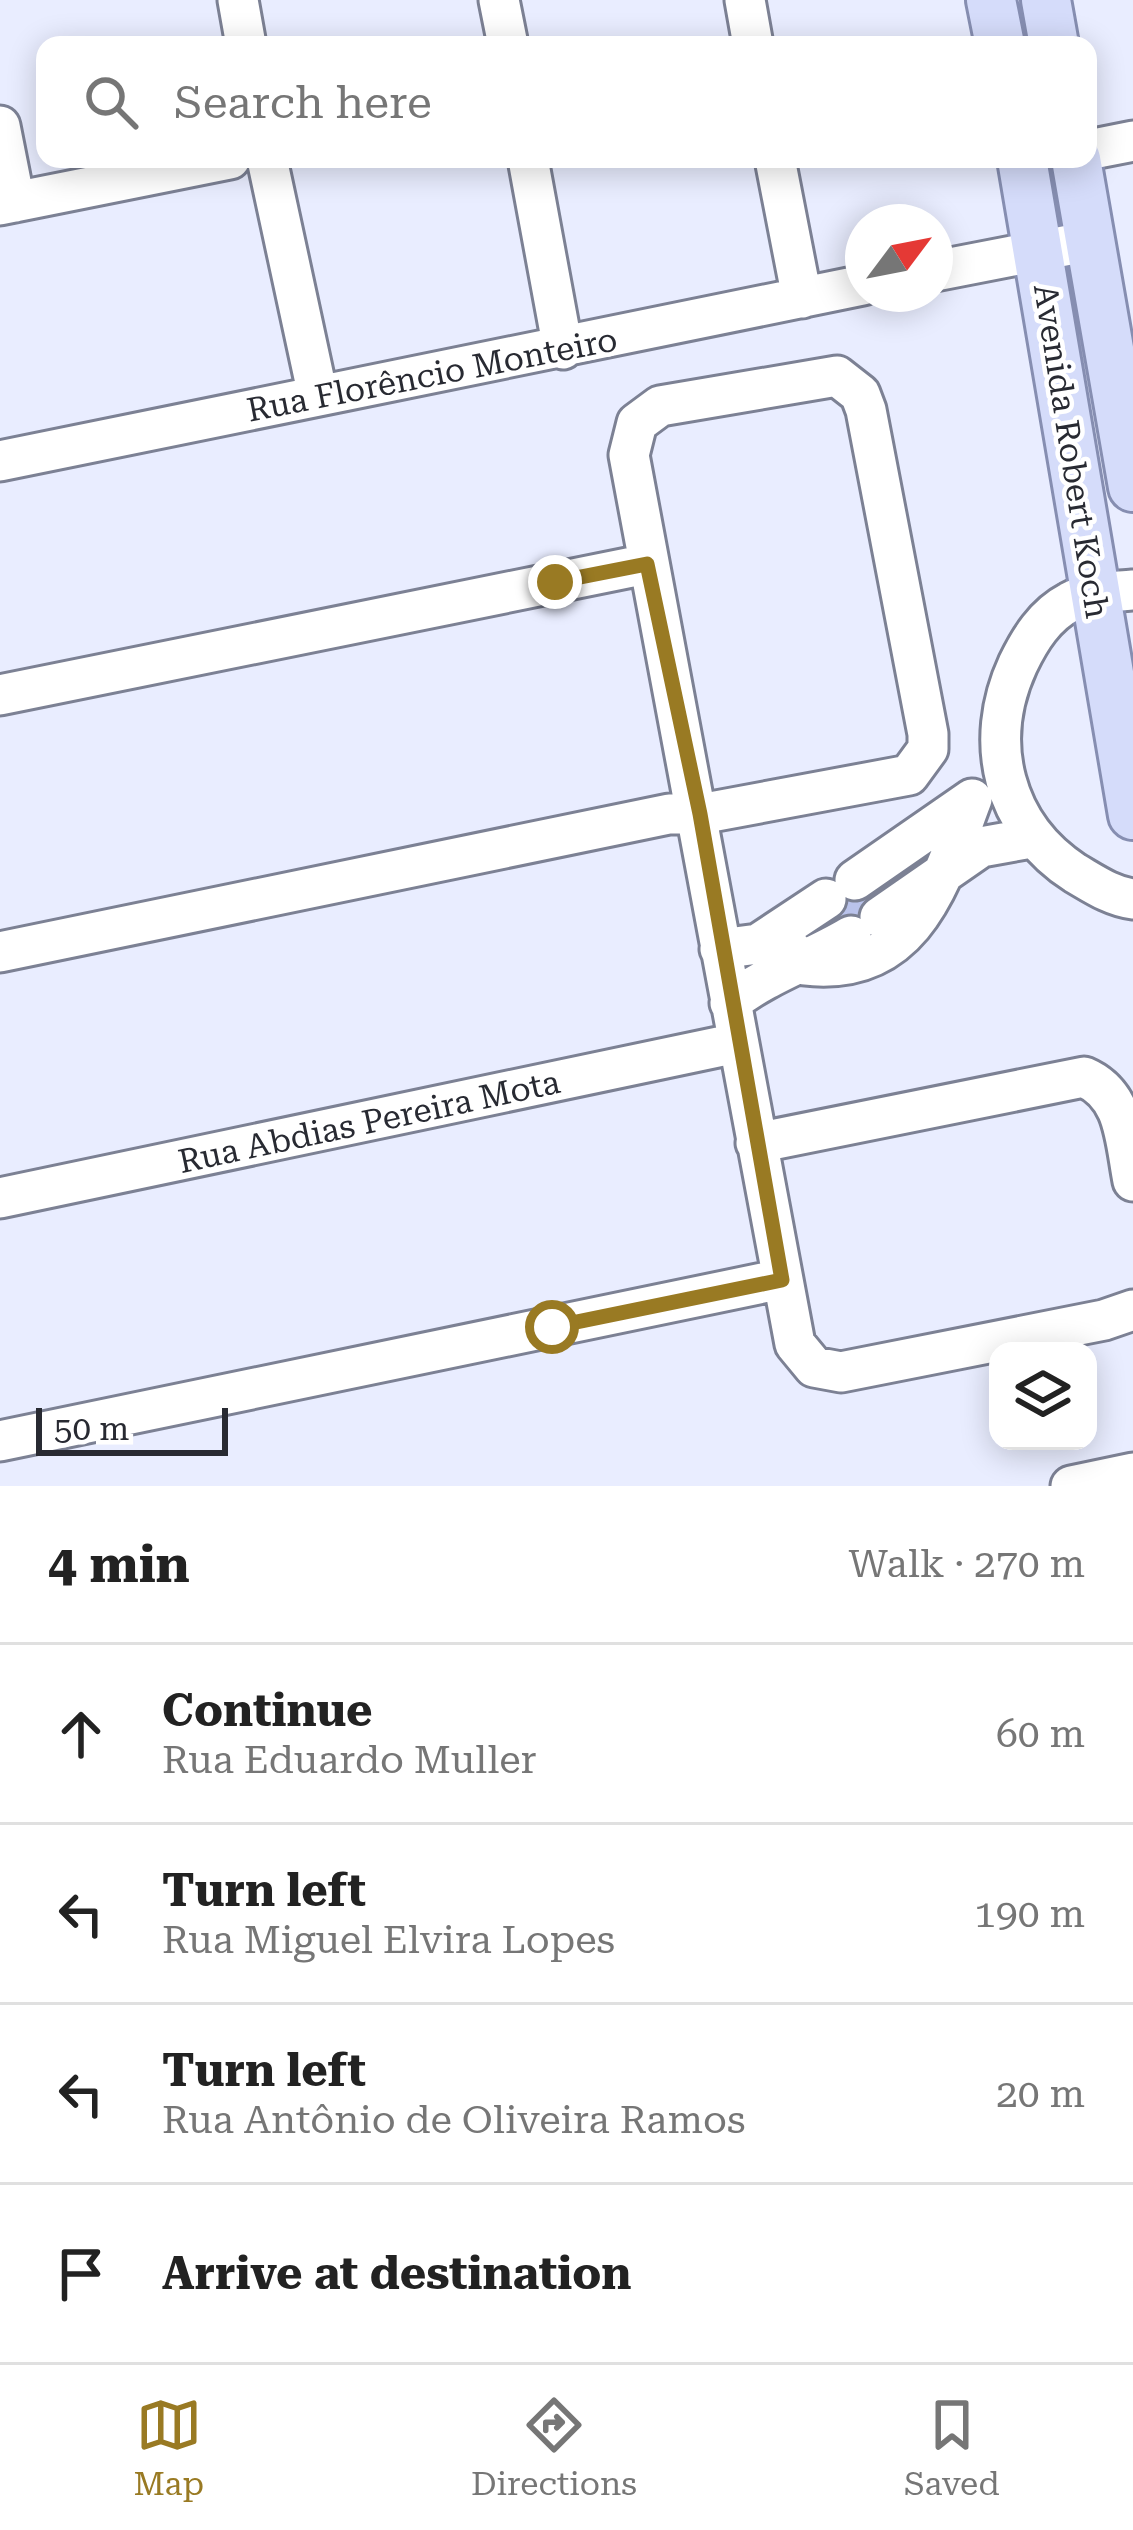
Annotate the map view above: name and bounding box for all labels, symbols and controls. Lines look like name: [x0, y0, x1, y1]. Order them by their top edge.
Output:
search box: [36, 36, 1097, 168]
icon: search: [78, 69, 144, 135]
text: Search here: [174, 76, 432, 129]
north arrow: [845, 204, 953, 312]
street label: Avenida Robert Koch: [1026, 281, 1117, 621]
street label: Rua Florêncio Monteiro: [244, 319, 621, 430]
route end: [528, 555, 582, 609]
street label: Rua Abdias Pereira Mota: [175, 1062, 563, 1181]
route start: [525, 1300, 579, 1354]
map controls: [989, 1342, 1097, 1450]
button: layers: [989, 1342, 1097, 1450]
scale bar: [36, 1402, 228, 1455]
text: 50 m: [54, 1409, 129, 1448]
text: 4 min: [48, 1535, 190, 1594]
text: Walk · 270 m: [849, 1541, 1085, 1587]
text: Continue: [162, 1684, 373, 1737]
icon: ahead: [48, 1701, 114, 1767]
text: 60 m: [996, 1711, 1085, 1757]
text: Rua Eduardo Muller: [162, 1737, 537, 1783]
text: Turn left: [162, 1864, 366, 1917]
icon: left: [48, 1881, 114, 1947]
text: 190 m: [974, 1891, 1085, 1937]
text: Rua Miguel Elvira Lopes: [162, 1917, 615, 1963]
text: Turn left: [162, 2044, 366, 2097]
icon: left: [48, 2061, 114, 2127]
text: 20 m: [996, 2071, 1085, 2117]
text: Rua Antônio de Oliveira Ramos: [162, 2097, 746, 2143]
icon: arrive: [48, 2241, 114, 2307]
text: Arrive at destination: [162, 2247, 631, 2300]
tab: Map: [133, 2392, 204, 2503]
tab: Directions: [471, 2392, 637, 2503]
tab: Saved: [904, 2392, 1000, 2503]

